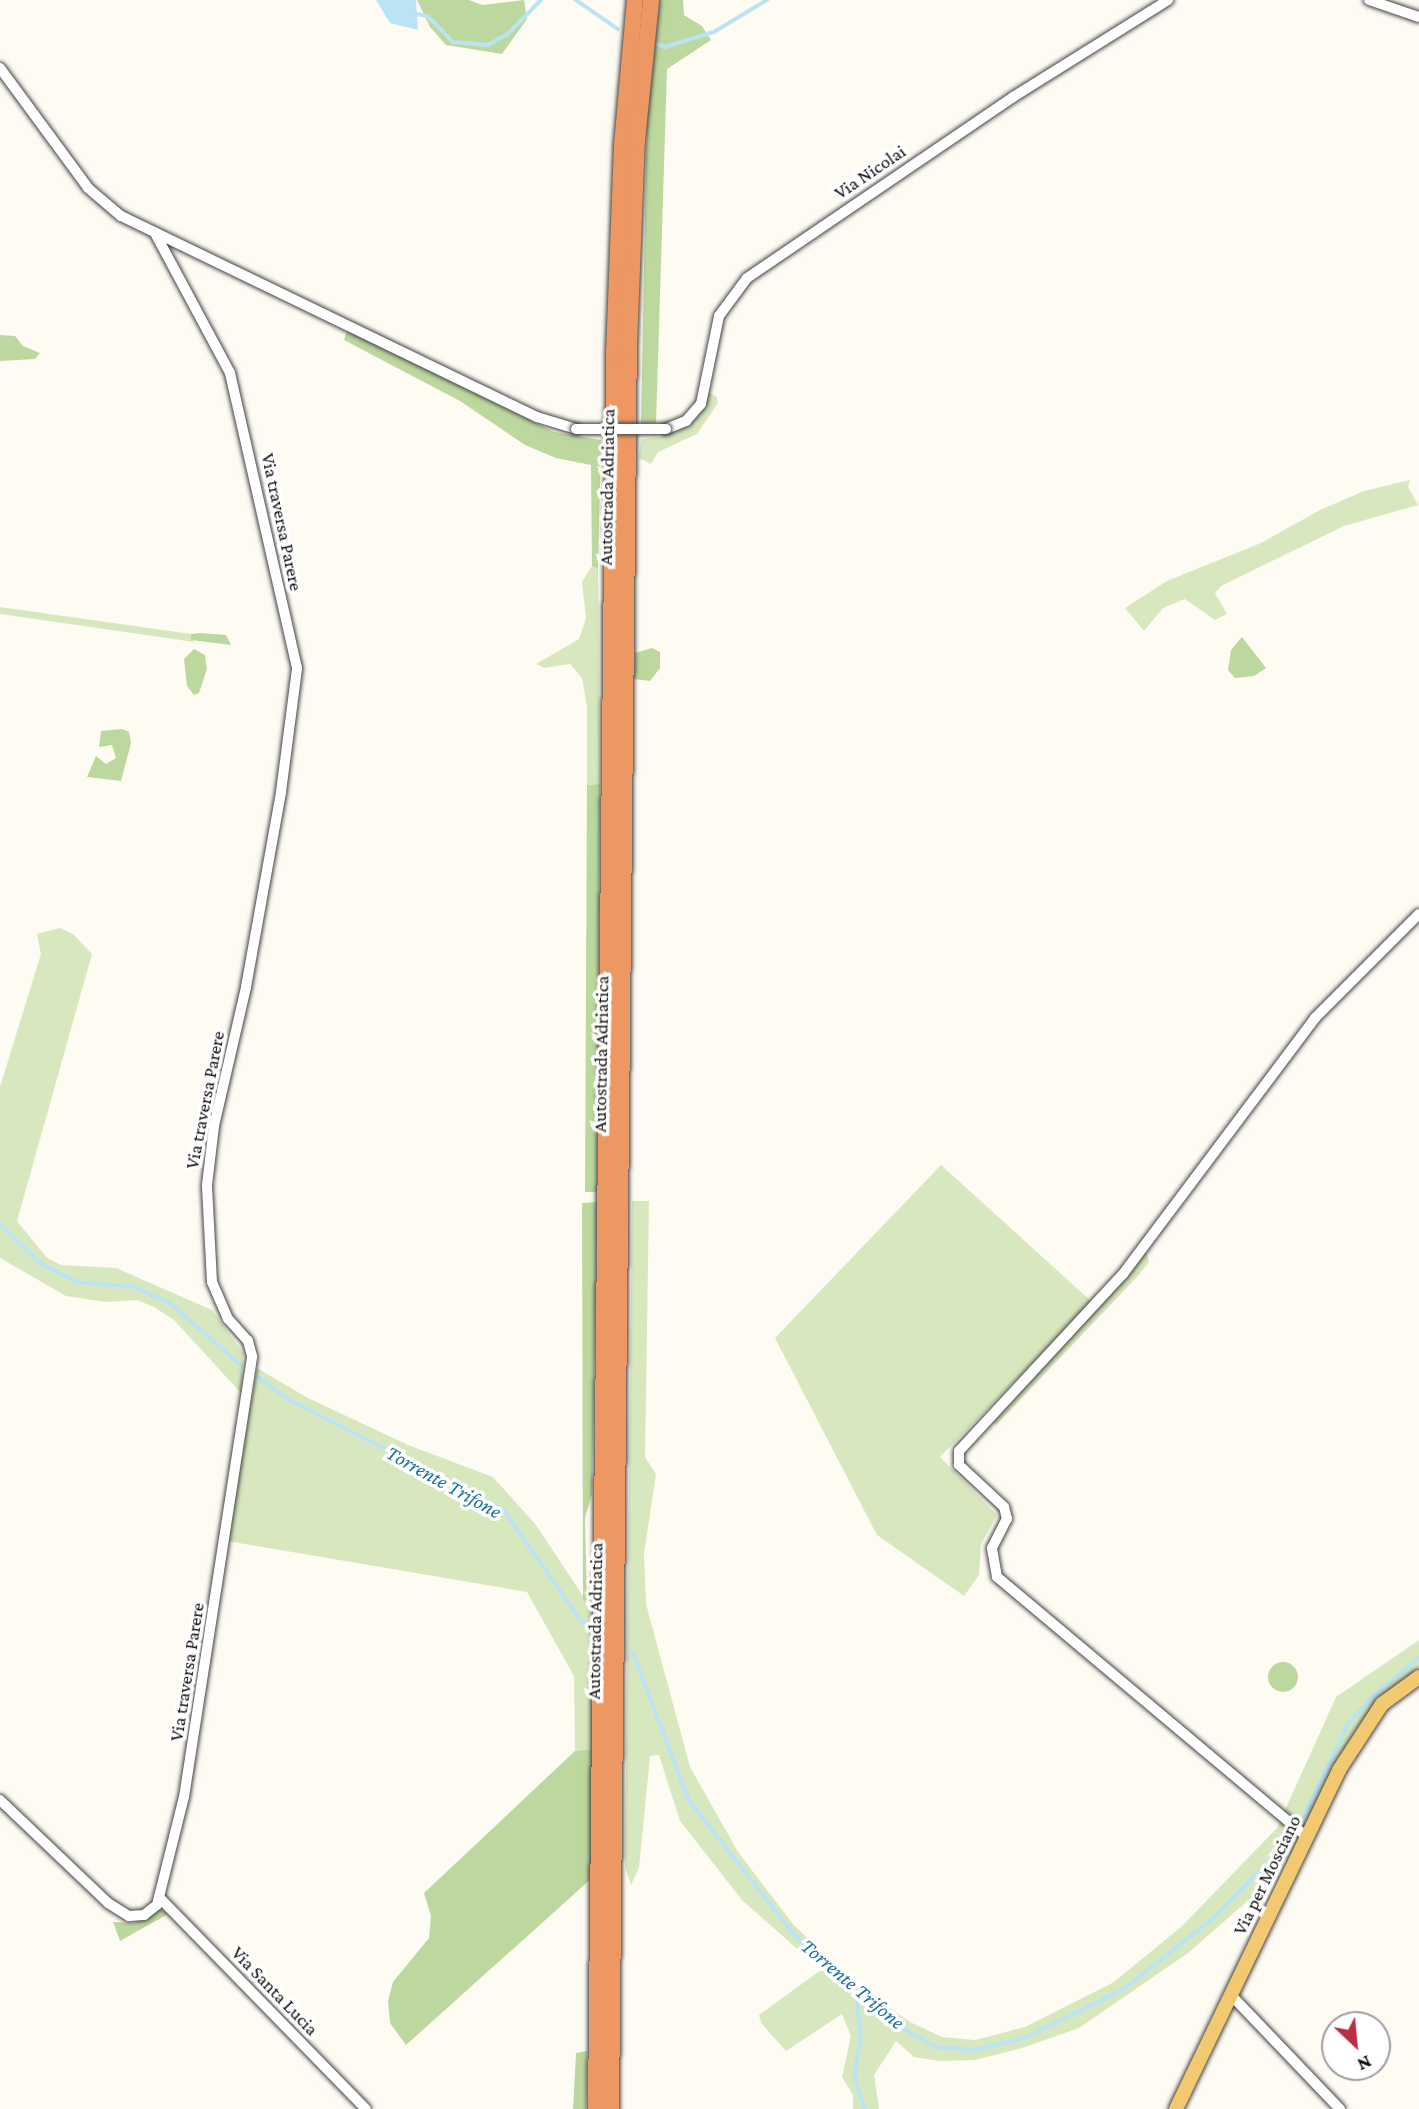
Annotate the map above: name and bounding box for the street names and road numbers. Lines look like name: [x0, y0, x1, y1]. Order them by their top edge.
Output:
street label: Via Nicolai: [830, 140, 910, 204]
street label: Autostrada Adriatica: [594, 408, 620, 566]
street label: Via traversa Parere: [256, 451, 308, 593]
street label: Autostrada Adriatica: [588, 975, 614, 1133]
street label: Via traversa Parere: [180, 1029, 230, 1171]
street label: Autostrada Adriatica: [582, 1542, 608, 1700]
street label: Via traversa Parere: [165, 1601, 209, 1743]
street label: Via per Mosciano: [1228, 1811, 1306, 1939]
street label: Via Santa Lucia: [227, 1942, 323, 2040]

